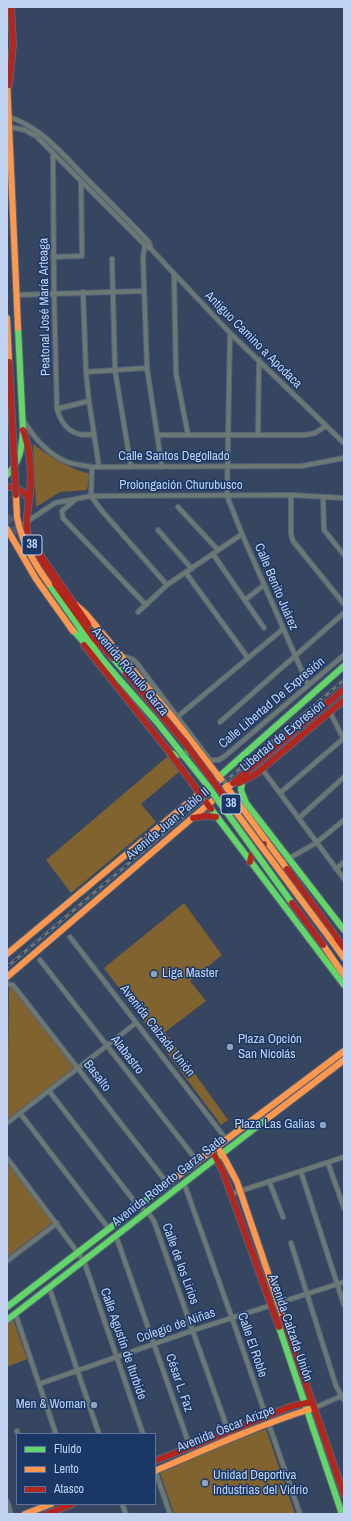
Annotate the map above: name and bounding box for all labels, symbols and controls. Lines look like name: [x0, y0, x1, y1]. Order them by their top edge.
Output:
street label: Peatonal José María Arteaga: [36, 238, 54, 376]
street label: Antiguo Camino a Apodaca: [201, 288, 305, 392]
street label: Calle Santos Degollado: [118, 449, 230, 465]
street label: Prolongación Churubusco: [119, 478, 243, 494]
road number: 38: [22, 535, 42, 555]
street label: Calle Benito Juárez: [251, 541, 301, 633]
street label: Avenida Rómulo Garza: [88, 625, 172, 719]
street label: Calle Libertad De Expresión: [216, 654, 328, 752]
street label: Libertad de Expresión: [237, 697, 329, 775]
street label: Avenida Juan Pablo II: [123, 785, 213, 863]
road number: 38: [221, 794, 241, 814]
place label: Liga Master: [162, 966, 218, 982]
marker: Liga Master: [149, 969, 159, 979]
street label: Avenida Calzada Unión: [116, 982, 198, 1080]
street label: Alabastro: [107, 1032, 147, 1078]
place label: Plaza Opción San Nicolás: [238, 1032, 302, 1063]
marker: Plaza Opción San Nicolás: [225, 1042, 235, 1052]
street label: Basalto: [80, 1057, 114, 1095]
place label: Plaza Las Galias: [234, 1117, 315, 1133]
marker: Plaza Las Galias: [318, 1120, 328, 1130]
street label: Avenida Roberto Garza Sada: [109, 1132, 229, 1230]
street label: Calle de los Lirios: [158, 1221, 202, 1307]
street label: Avenida Calzada Unión: [264, 1272, 316, 1384]
street label: Calle Agustín de Iturbide: [97, 1286, 149, 1402]
street label: Colegio de Niñas: [135, 1305, 217, 1347]
street label: Calle El Roble: [234, 1311, 270, 1379]
street label: César L. Faz: [162, 1352, 196, 1414]
place label: Men & Woman: [16, 1397, 86, 1413]
marker: Men & Woman: [89, 1400, 99, 1410]
street label: Avenida Óscar Arizpe: [175, 1402, 277, 1456]
legend: [16, 1433, 156, 1505]
text: Fluido: [54, 1441, 81, 1457]
text: Lento: [54, 1461, 79, 1477]
place label: Unidad Deportiva Industrias del Vidrio: [213, 1468, 308, 1499]
marker: Unidad Deportiva Industrias del Vidrio: [200, 1478, 210, 1488]
text: Atasco: [54, 1481, 84, 1497]

